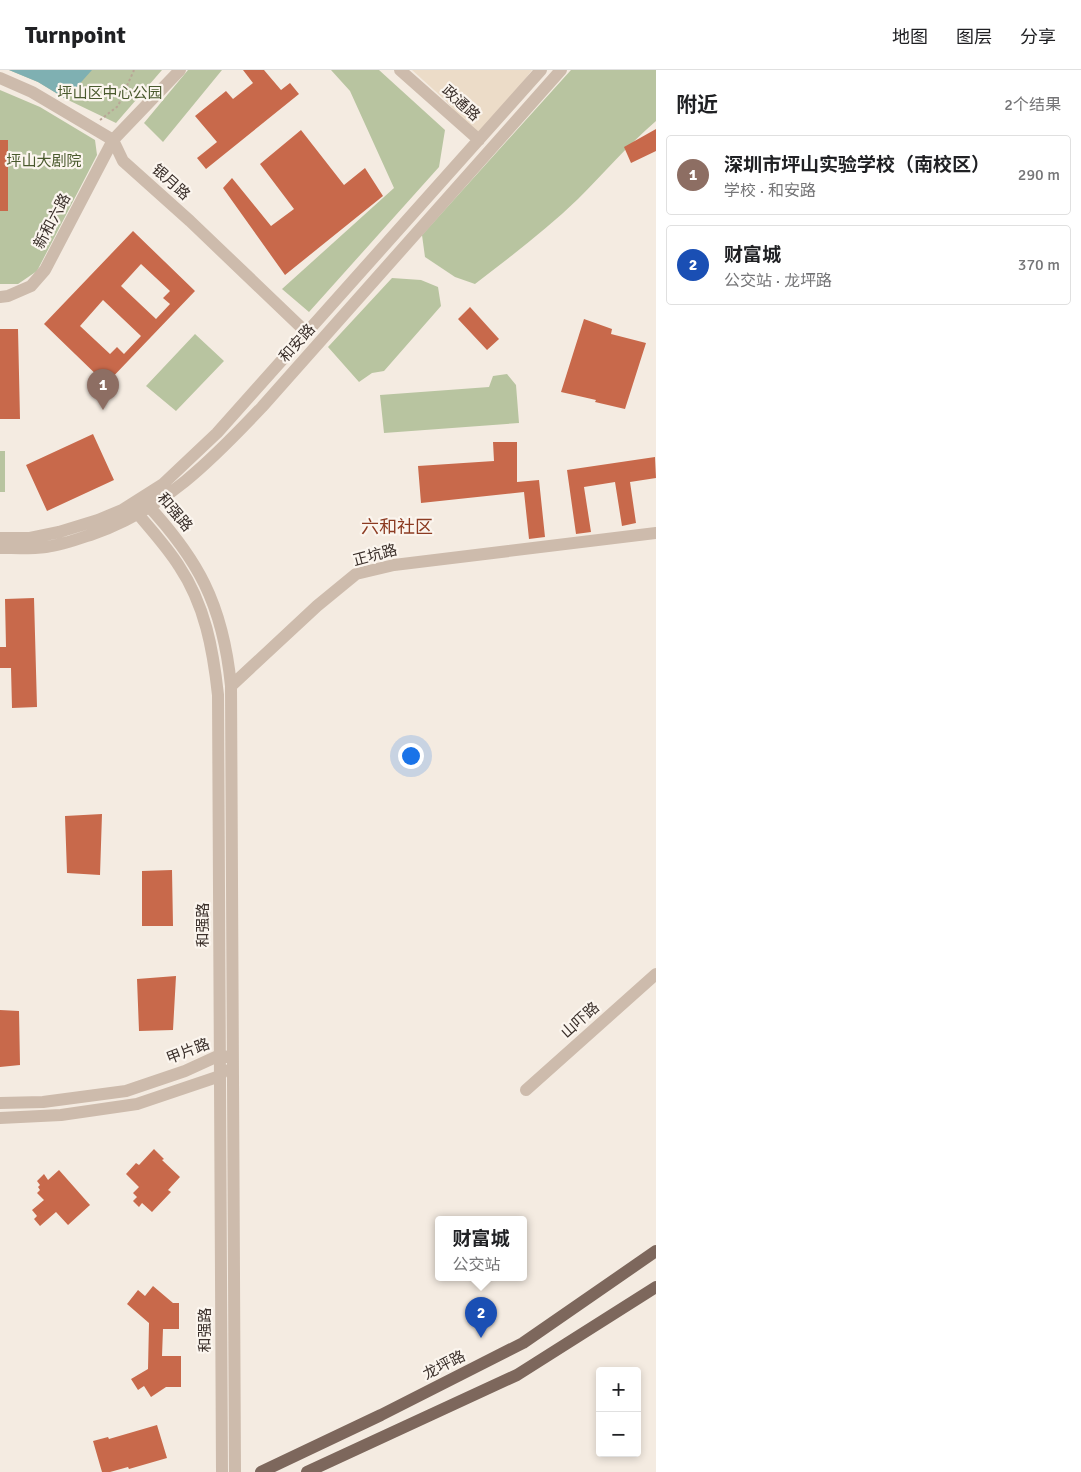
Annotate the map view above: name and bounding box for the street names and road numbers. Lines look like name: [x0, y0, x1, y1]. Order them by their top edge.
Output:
street label: 政通路: [438, 81, 484, 125]
street label: 银月路: [148, 160, 194, 204]
street label: 新和六路: [30, 190, 74, 252]
street label: 和安路: [275, 320, 319, 366]
street label: 和强路: [154, 489, 196, 535]
street label: 正坑路: [351, 540, 399, 570]
street label: 和强路: [194, 902, 212, 948]
street label: 山吓路: [557, 998, 603, 1042]
street label: 甲片路: [164, 1035, 212, 1067]
street label: 和强路: [196, 1307, 214, 1353]
street label: 龙坪路: [420, 1347, 468, 1383]

